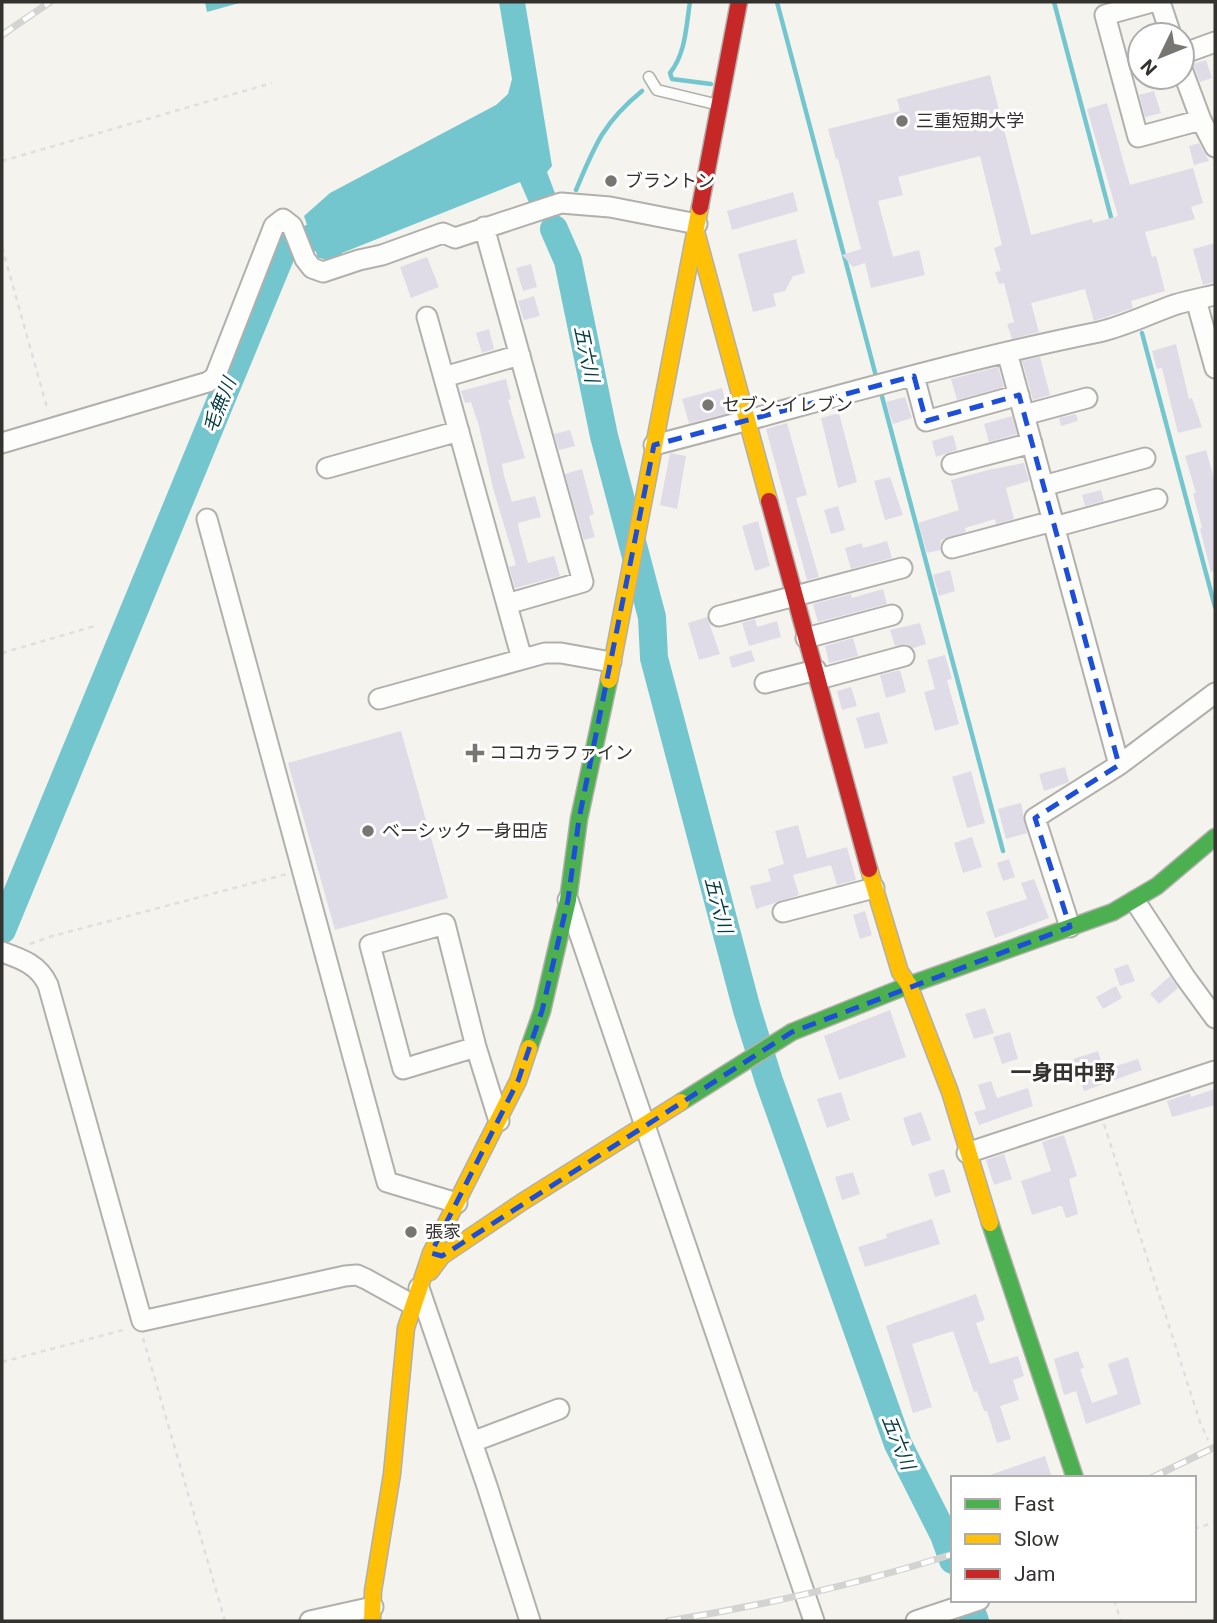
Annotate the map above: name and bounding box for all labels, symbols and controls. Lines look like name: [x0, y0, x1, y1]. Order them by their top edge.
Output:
north arrow: [1126, 21, 1196, 91]
text: N: [1136, 55, 1162, 80]
place label: 三重短期大学: [916, 110, 1024, 131]
marker: 三重短期大学: [894, 113, 910, 129]
place label: ブラントン: [625, 170, 715, 191]
marker: ブラントン: [603, 173, 619, 189]
water label: 五六川: [569, 324, 604, 386]
water label: 毛無川: [198, 373, 242, 436]
place label: セブン-イレブン: [722, 394, 853, 415]
marker: セブン-イレブン: [700, 397, 716, 413]
place label: ココカラファイン: [489, 742, 633, 763]
marker: ココカラファイン: [467, 745, 483, 761]
place label: ベーシック 一身田店: [382, 820, 548, 841]
marker: ベーシック 一身田店: [360, 823, 376, 839]
water label: 五六川: [700, 875, 738, 938]
district label: 一身田中野: [1011, 1061, 1116, 1085]
place label: 張家: [425, 1221, 461, 1242]
marker: 張家: [403, 1224, 419, 1240]
water label: 五六川: [877, 1411, 921, 1475]
legend: [951, 1476, 1196, 1602]
text: Fast: [1014, 1492, 1055, 1516]
text: Slow: [1014, 1527, 1060, 1551]
text: Jam: [1014, 1562, 1055, 1586]

